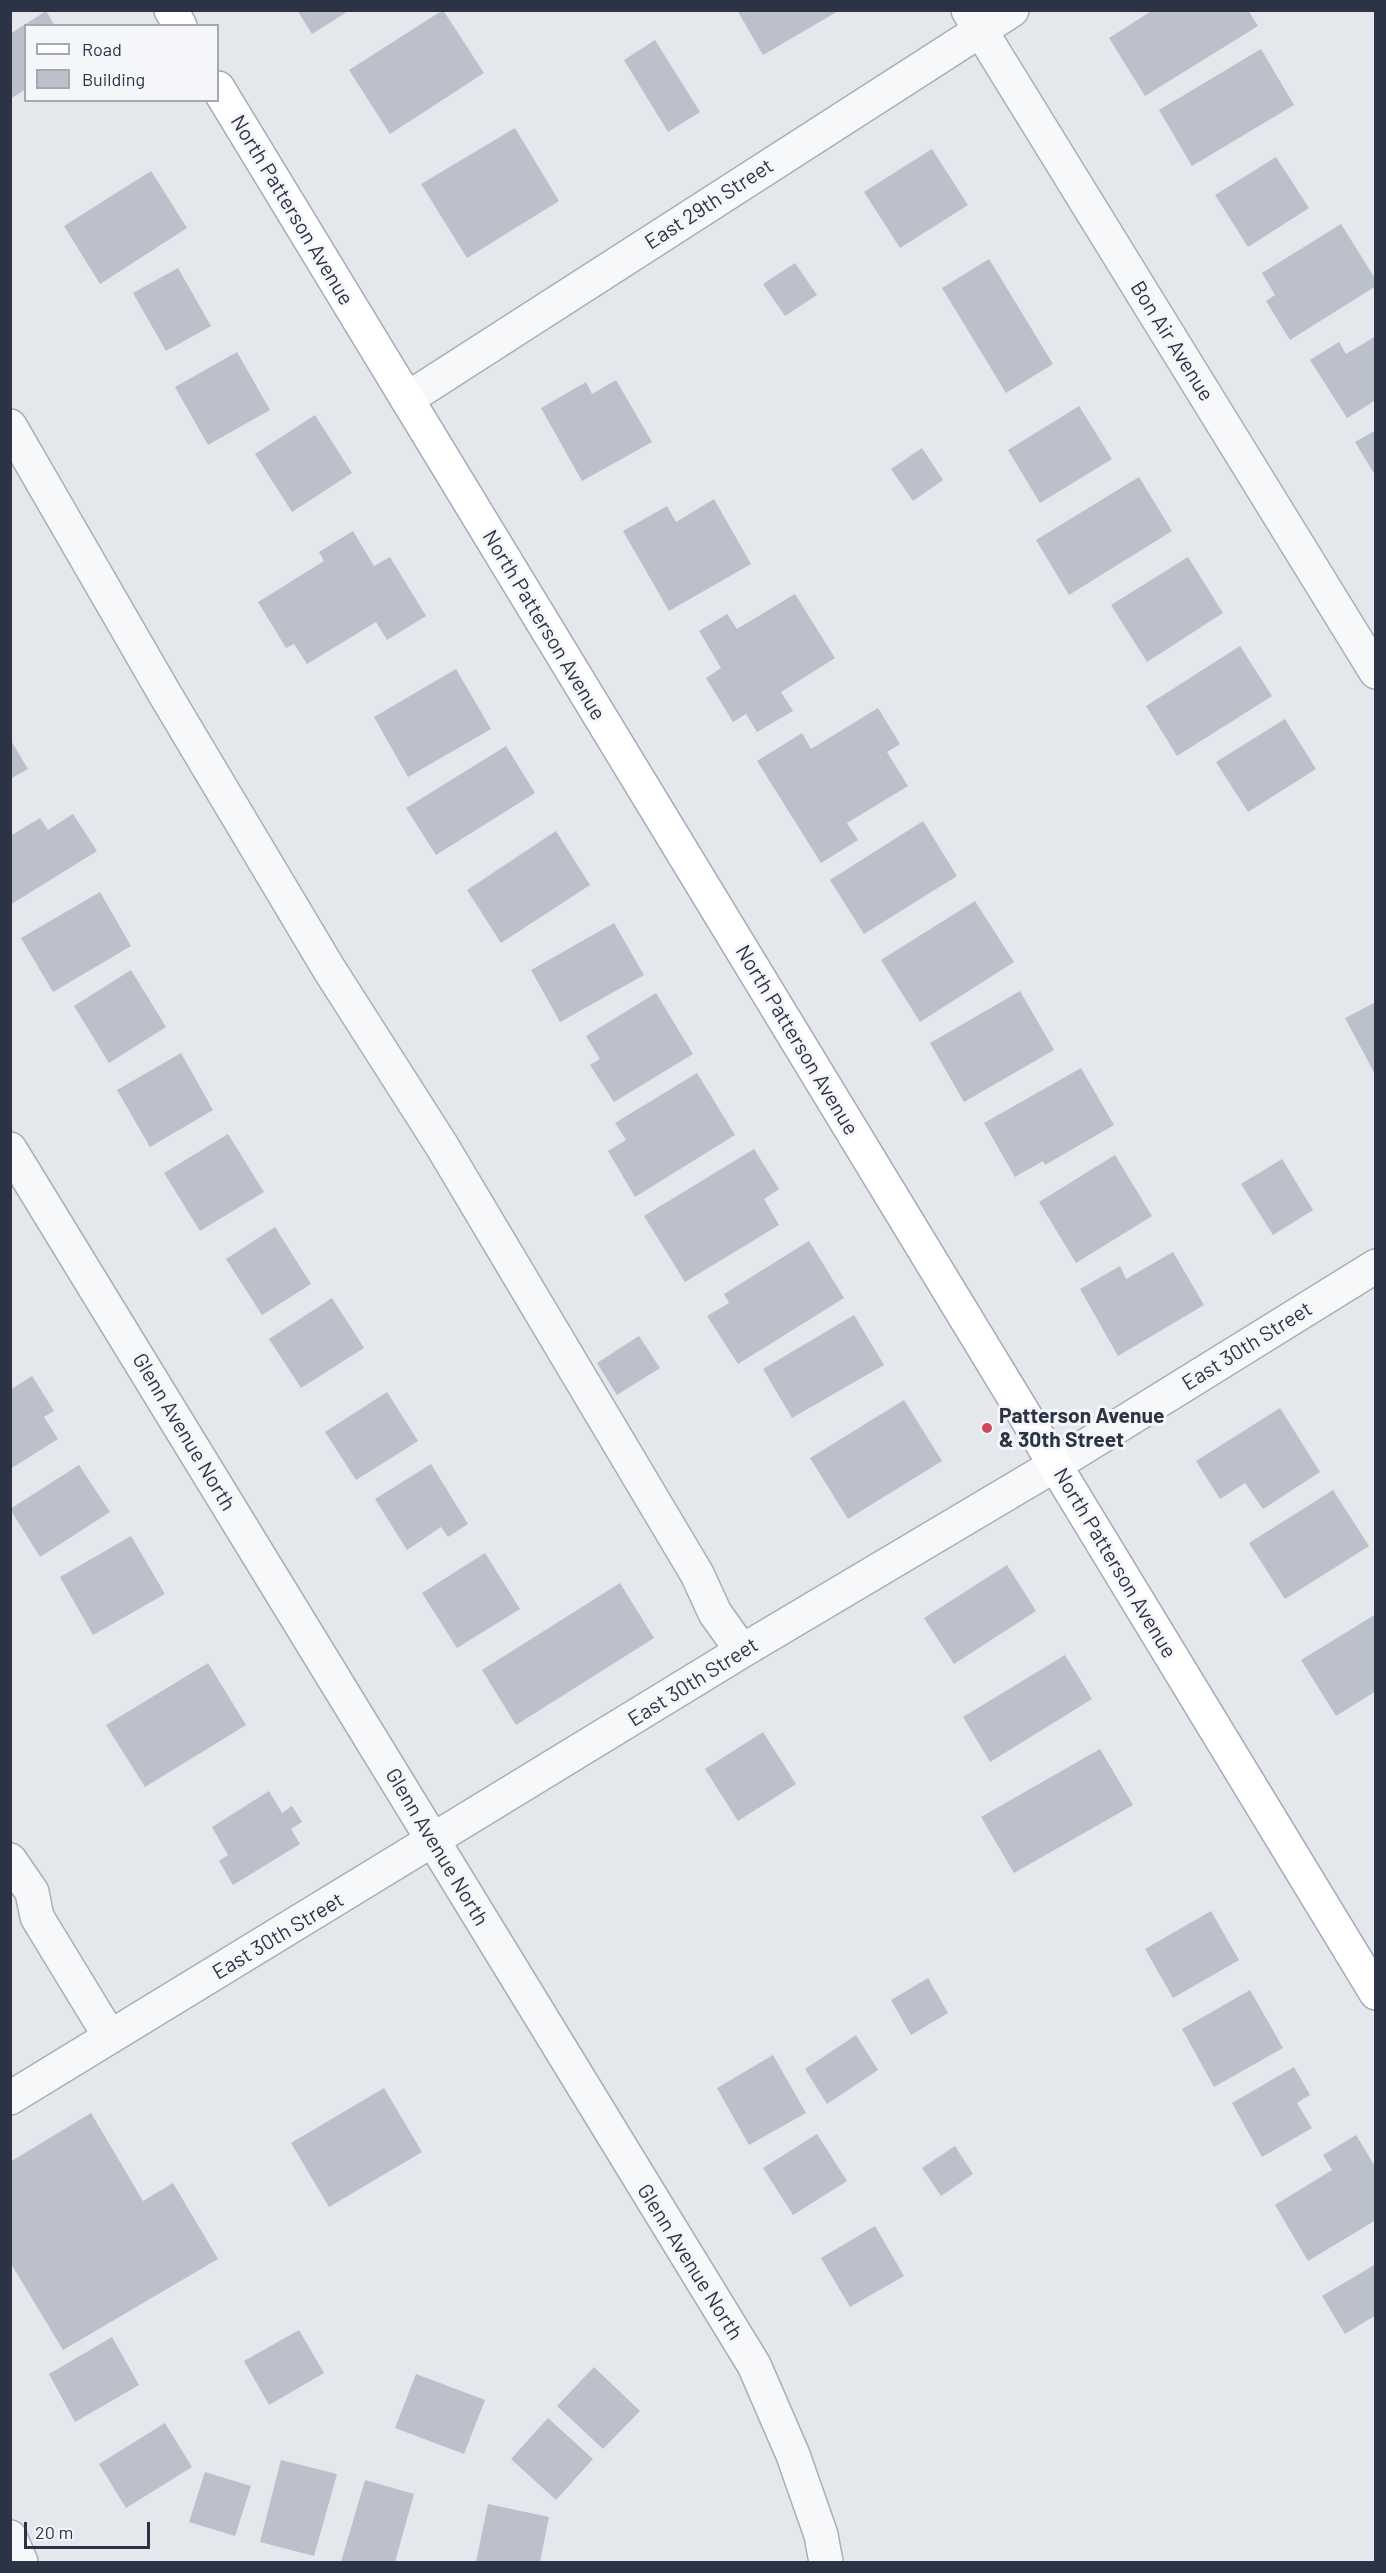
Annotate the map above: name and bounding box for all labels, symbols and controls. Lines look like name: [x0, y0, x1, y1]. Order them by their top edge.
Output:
legend: [24, 24, 219, 102]
text: Road: [82, 38, 122, 60]
text: Building: [82, 68, 145, 90]
street label: North Patterson Avenue: [225, 110, 359, 310]
street label: East 29th Street: [640, 153, 778, 255]
street label: Bon Air Avenue: [1125, 276, 1219, 406]
street label: North Patterson Avenue: [477, 525, 611, 725]
street label: North Patterson Avenue: [730, 940, 864, 1140]
street label: East 30th Street: [1177, 1296, 1317, 1396]
street label: Glenn Avenue North: [127, 1349, 241, 1515]
place label: Patterson Avenue & 30th Street: [999, 1403, 1164, 1453]
marker: Patterson Avenue & 30th Street: [980, 1421, 994, 1435]
street label: North Patterson Avenue: [1048, 1463, 1182, 1663]
street label: East 30th Street: [623, 1632, 763, 1732]
street label: Glenn Avenue North: [380, 1764, 494, 1930]
street label: East 30th Street: [208, 1887, 348, 1985]
street label: Glenn Avenue North: [632, 2179, 748, 2345]
scale bar: [27, 2510, 153, 2548]
text: 20 m: [35, 2521, 73, 2543]

